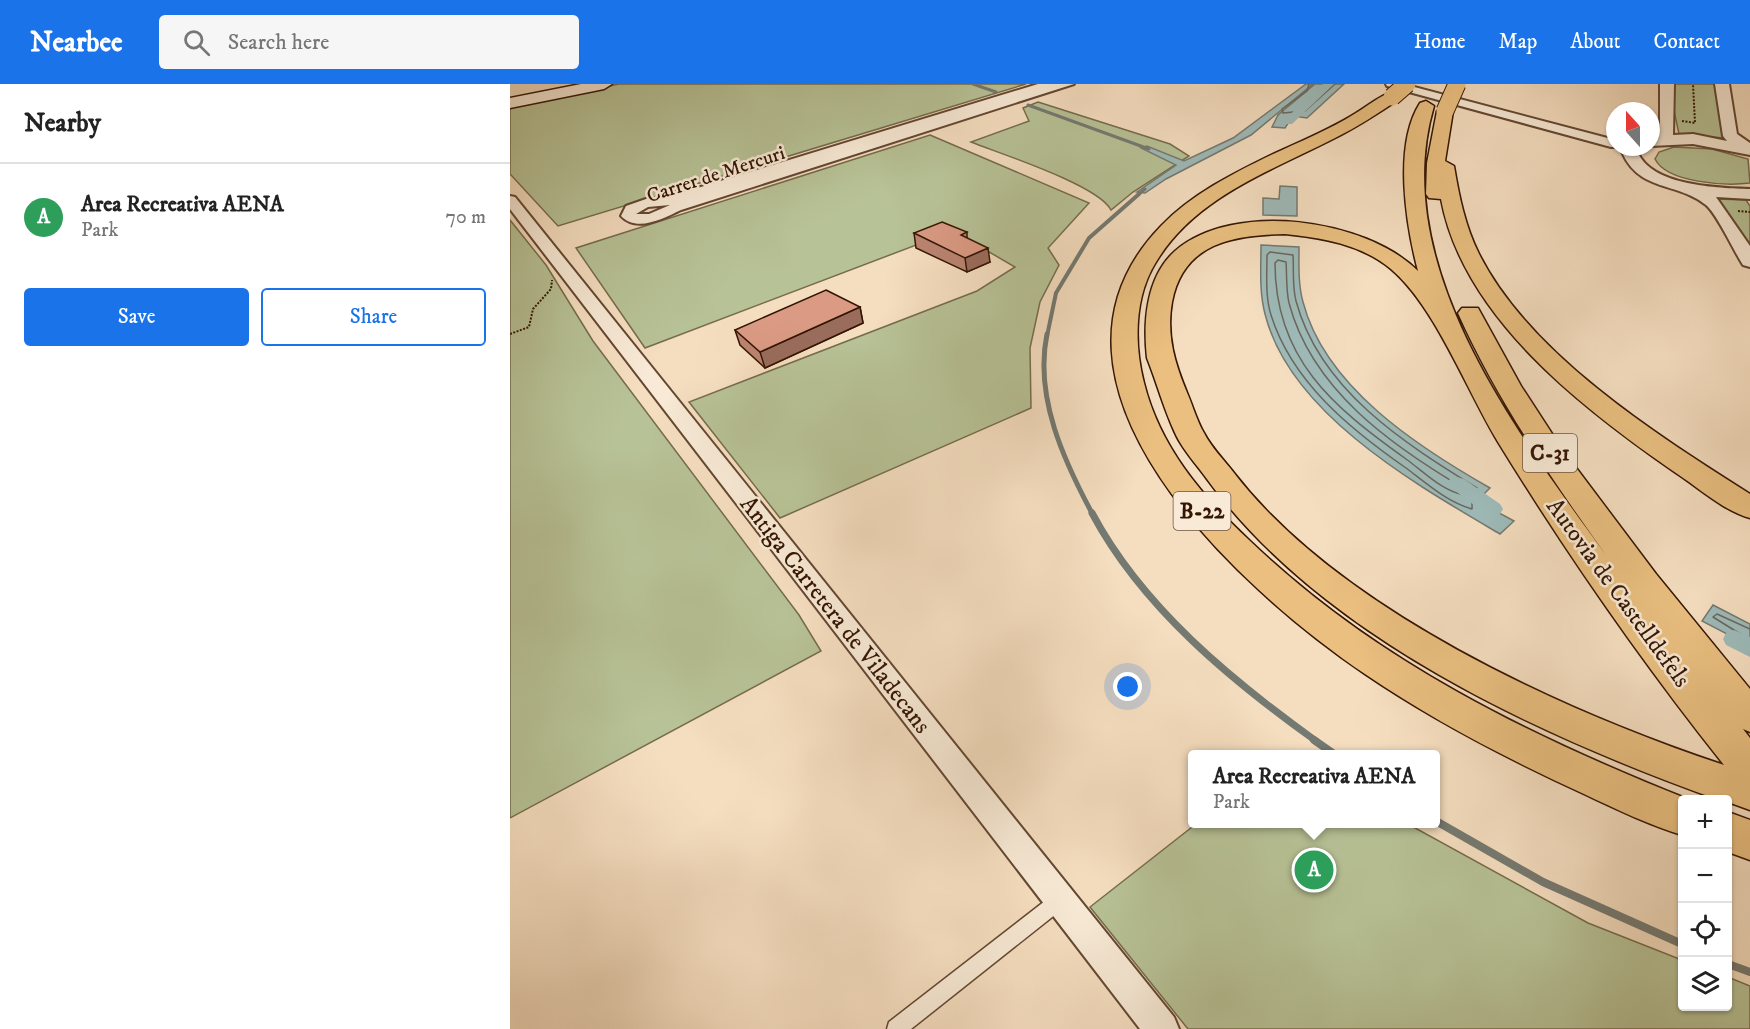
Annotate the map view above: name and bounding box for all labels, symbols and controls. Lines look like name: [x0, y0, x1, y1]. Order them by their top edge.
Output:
search box: [159, 15, 579, 69]
text: Nearbee: [30, 25, 123, 60]
icon: search: [180, 26, 213, 59]
text: Search here: [228, 29, 329, 56]
text: Home: [1414, 29, 1466, 55]
text: Map: [1499, 29, 1537, 55]
text: About: [1570, 29, 1621, 55]
text: Contact: [1654, 29, 1720, 55]
north arrow: [1606, 102, 1660, 156]
text: Nearby: [24, 107, 101, 140]
street label: Carrer de Mercuri: [644, 141, 788, 209]
text: Area Recreativa AENA: [81, 191, 284, 218]
text: A: [37, 205, 50, 230]
text: 70 m: [445, 205, 486, 230]
text: Park: [81, 218, 118, 243]
button: Save: [24, 288, 249, 346]
button: Share: [261, 288, 486, 346]
road number: C-31: [1523, 434, 1577, 472]
street label: Antiga Carretera de Viladecans: [733, 490, 937, 740]
road number: B-22: [1174, 492, 1230, 530]
street label: Autovia de Castelldefels: [1539, 493, 1697, 693]
your location: [1113, 672, 1142, 701]
popup: [1188, 750, 1440, 828]
text: Area Recreativa AENA: [1213, 763, 1415, 790]
text: Park: [1213, 790, 1250, 815]
map controls: [1678, 795, 1732, 1011]
button: +: [1678, 795, 1732, 849]
pin: A: [1294, 848, 1334, 892]
button: −: [1678, 849, 1732, 903]
button: locate: [1678, 903, 1732, 957]
button: layers: [1678, 957, 1732, 1011]

